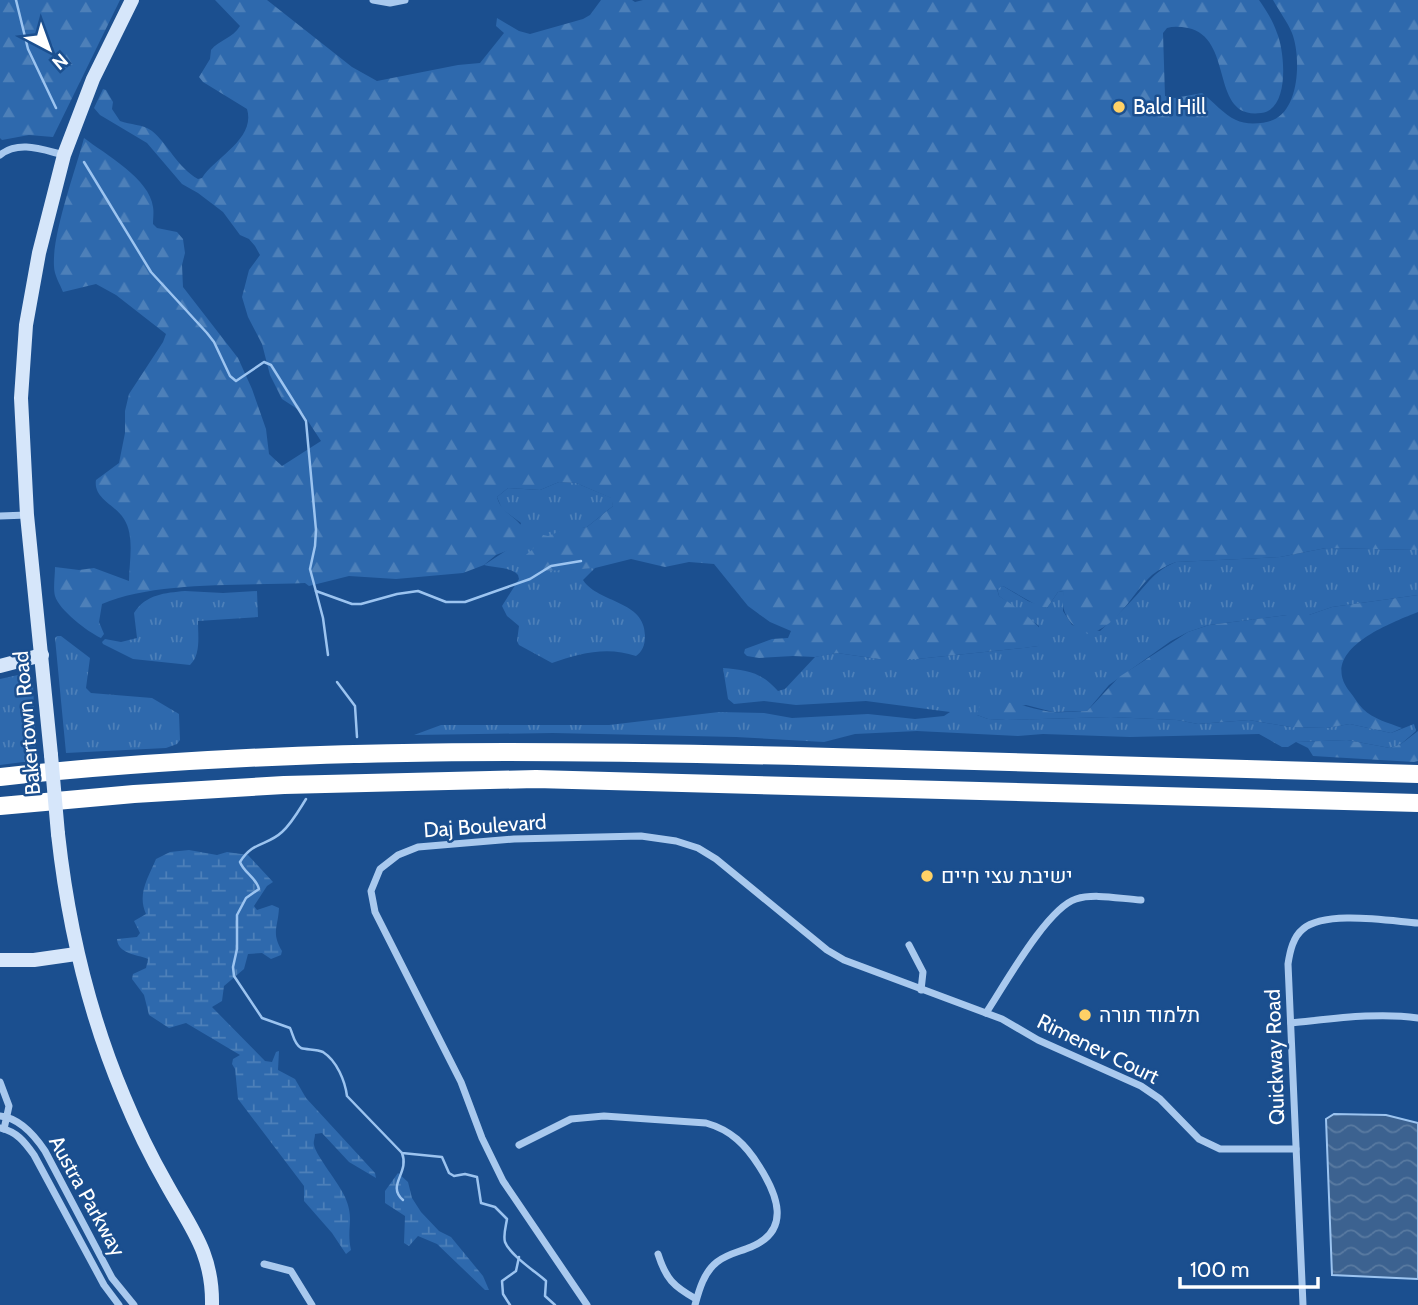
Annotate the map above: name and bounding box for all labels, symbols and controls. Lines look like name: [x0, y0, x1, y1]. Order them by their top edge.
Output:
north arrow: [14, 14, 84, 84]
text: N: [47, 48, 72, 75]
place label: Bald Hill: [1133, 94, 1206, 119]
marker: Bald Hill: [1111, 99, 1127, 115]
street label: Bakertown Road: [8, 650, 45, 796]
street label: Daj Boulevard: [423, 809, 547, 843]
place label: ישיבת עצי חיים: [941, 863, 1073, 888]
marker: ישיבת עצי חיים: [919, 868, 935, 884]
street label: Quickway Road: [1260, 989, 1289, 1125]
place label: תלמוד תורה: [1099, 1002, 1200, 1027]
marker: תלמוד תורה: [1077, 1007, 1093, 1023]
street label: Rimenev Court: [1033, 1008, 1163, 1089]
street label: Austra Parkway: [44, 1131, 131, 1261]
scale bar: [1180, 1246, 1318, 1290]
text: 100 m: [1190, 1257, 1249, 1282]

